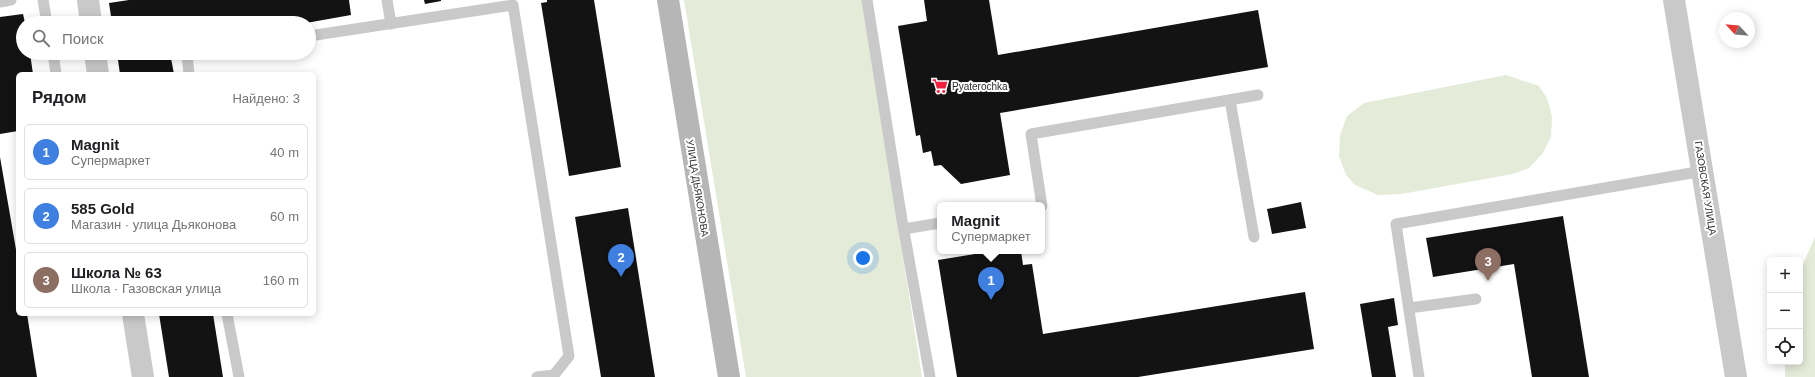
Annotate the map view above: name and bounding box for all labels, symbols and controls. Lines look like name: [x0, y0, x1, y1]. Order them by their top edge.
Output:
north arrow: [1719, 12, 1755, 48]
search box: [16, 16, 316, 60]
icon: search: [30, 27, 52, 49]
text: Поиск: [62, 30, 104, 47]
supermarket icon: Pyaterochka: [931, 77, 949, 95]
place label: Pyaterochka: [952, 81, 1008, 92]
text: Рядом: [32, 88, 87, 107]
text: Найдено: 3: [232, 91, 300, 106]
text: Magnit: [71, 136, 119, 153]
street label: УЛИЦА ДЬЯКОНОВА: [684, 139, 711, 238]
street label: ГАЗОВСКАЯ УЛИЦА: [1693, 140, 1718, 236]
text: 1: [42, 145, 50, 160]
text: 40 m: [270, 145, 299, 160]
text: Супермаркет: [71, 153, 150, 168]
text: 585 Gold: [71, 200, 134, 217]
popup: [937, 202, 1045, 254]
text: 2: [42, 209, 50, 224]
text: 60 m: [270, 209, 299, 224]
text: Magnit: [951, 212, 1000, 229]
text: Магазин · улица Дьяконова: [71, 217, 236, 232]
text: Супермаркет: [951, 229, 1031, 244]
pin: 2: [608, 244, 634, 277]
your location: [853, 248, 873, 268]
pin: 3: [1475, 248, 1501, 281]
map controls: [1767, 257, 1803, 365]
button: +: [1767, 257, 1803, 293]
text: Школа № 63: [71, 264, 162, 281]
pin: 1: [978, 267, 1004, 300]
text: 3: [42, 273, 50, 288]
text: 160 m: [263, 273, 299, 288]
text: Школа · Газовская улица: [71, 281, 221, 296]
button: −: [1767, 293, 1803, 329]
button: locate: [1767, 329, 1803, 365]

